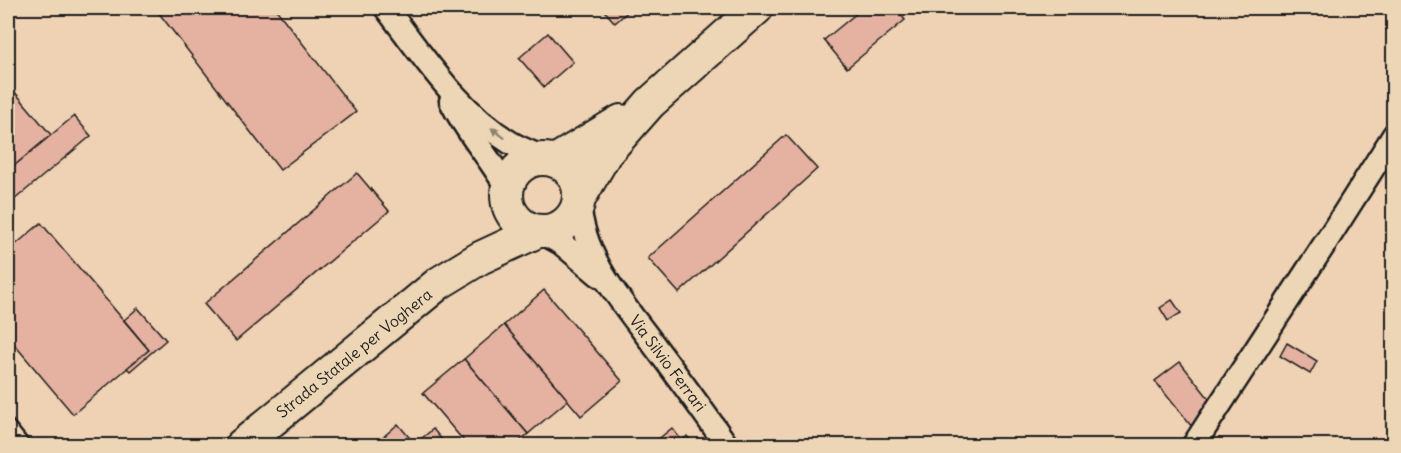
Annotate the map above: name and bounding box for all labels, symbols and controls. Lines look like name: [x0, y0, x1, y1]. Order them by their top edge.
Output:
one-way arrow: [490, 127, 506, 139]
street label: Strada Statale per Voghera: [272, 284, 436, 422]
street label: Via Silvio Ferrari: [625, 311, 711, 415]

